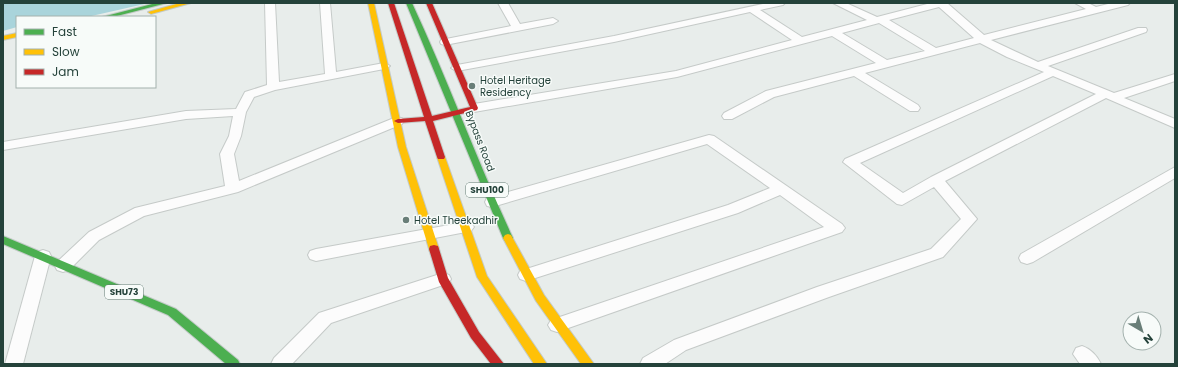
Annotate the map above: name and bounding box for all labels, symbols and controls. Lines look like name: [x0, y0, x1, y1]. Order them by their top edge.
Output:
legend: [16, 16, 156, 88]
text: Fast: [52, 23, 77, 40]
text: Slow: [52, 43, 80, 60]
text: Jam: [52, 63, 79, 80]
place label: Hotel Heritage Residency: [480, 73, 551, 100]
marker: Hotel Heritage Residency: [467, 81, 477, 91]
street label: Bypass Road: [461, 108, 499, 174]
road number: SHU100: [466, 183, 508, 197]
place label: Hotel Theekadhir: [414, 213, 498, 228]
marker: Hotel Theekadhir: [401, 215, 411, 225]
road number: SHU73: [105, 285, 143, 299]
north arrow: [1122, 311, 1162, 351]
text: N: [1140, 330, 1156, 348]

